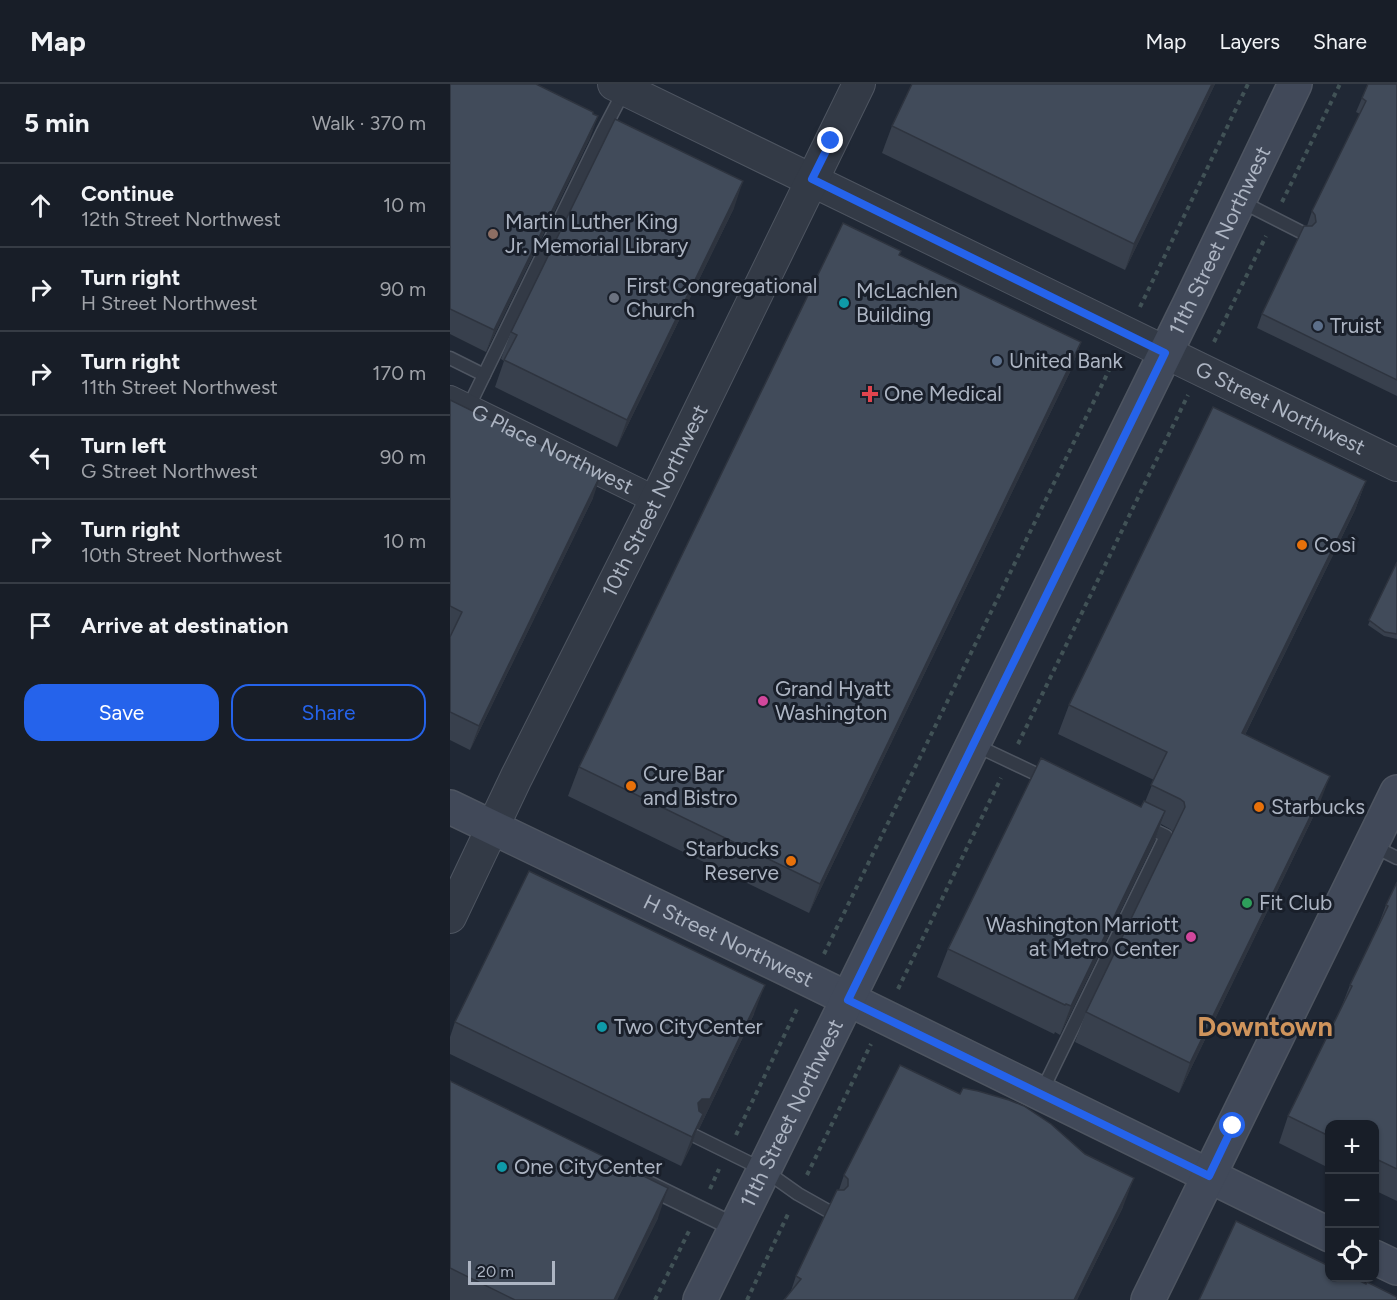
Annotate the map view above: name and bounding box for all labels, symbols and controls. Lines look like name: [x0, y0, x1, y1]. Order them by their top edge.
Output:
text: Map: [30, 24, 86, 58]
text: Map: [1146, 29, 1186, 54]
text: Layers: [1219, 29, 1280, 54]
text: Share: [1313, 29, 1367, 54]
text: 5 min: [24, 107, 90, 139]
text: Walk · 370 m: [312, 111, 426, 135]
route end: [817, 127, 843, 153]
street label: 11th Street Northwest: [1163, 142, 1275, 339]
text: Continue: [81, 180, 174, 207]
icon: ahead: [24, 189, 57, 222]
text: 10 m: [383, 193, 426, 217]
text: 12th Street Northwest: [81, 207, 281, 231]
place label: Martin Luther King Jr. Memorial Library: [505, 209, 688, 258]
marker: Martin Luther King Jr. Memorial Library: [486, 227, 500, 241]
text: Turn right: [81, 264, 180, 291]
icon: right: [24, 273, 57, 306]
place label: First Congregational Church: [626, 273, 817, 322]
text: 90 m: [380, 277, 426, 301]
place label: McLachlen Building: [856, 278, 958, 327]
text: H Street Northwest: [81, 291, 258, 315]
marker: First Congregational Church: [607, 291, 621, 305]
marker: McLachlen Building: [837, 296, 851, 310]
place label: Truist: [1330, 313, 1382, 338]
marker: Truist: [1311, 319, 1325, 333]
text: Turn right: [81, 348, 180, 375]
place label: United Bank: [1009, 348, 1124, 373]
marker: United Bank: [990, 354, 1004, 368]
street label: G Street Northwest: [1192, 356, 1370, 460]
icon: right: [24, 357, 57, 390]
text: 170 m: [372, 361, 426, 385]
text: 11th Street Northwest: [81, 375, 278, 399]
place label: One Medical: [884, 381, 1002, 406]
marker: One Medical: [861, 385, 879, 403]
street label: G Place Northwest: [468, 399, 638, 499]
street label: 10th Street Northwest: [596, 400, 713, 601]
text: Turn left: [81, 432, 167, 459]
icon: left: [24, 441, 57, 474]
text: 90 m: [380, 445, 426, 469]
text: G Street Northwest: [81, 459, 258, 483]
text: Turn right: [81, 516, 180, 543]
icon: right: [24, 525, 57, 558]
text: 10 m: [383, 529, 426, 553]
place label: Così: [1314, 532, 1356, 557]
marker: Così: [1295, 538, 1309, 552]
text: 10th Street Northwest: [81, 543, 282, 567]
icon: arrive: [24, 609, 57, 642]
text: Arrive at destination: [81, 612, 289, 639]
place label: Grand Hyatt Washington: [775, 676, 891, 725]
button: Save: [24, 684, 219, 741]
button: Share: [231, 684, 426, 741]
marker: Grand Hyatt Washington: [756, 694, 770, 708]
place label: Cure Bar and Bistro: [643, 761, 738, 810]
marker: Cure Bar and Bistro: [624, 779, 638, 793]
place label: Starbucks: [1271, 794, 1365, 819]
marker: Starbucks: [1252, 800, 1266, 814]
place label: Starbucks Reserve: [685, 836, 779, 885]
marker: Starbucks Reserve: [784, 854, 798, 868]
street label: H Street Northwest: [640, 889, 818, 992]
place label: Fit Club: [1259, 890, 1332, 915]
marker: Fit Club: [1240, 896, 1254, 910]
place label: Washington Marriott at Metro Center: [986, 912, 1179, 961]
marker: Washington Marriott at Metro Center: [1184, 930, 1198, 944]
district label: Downtown: [1197, 1010, 1333, 1043]
place label: Two CityCenter: [614, 1014, 763, 1039]
street label: 11th Street Northwest: [734, 1015, 848, 1211]
marker: Two CityCenter: [595, 1020, 609, 1034]
route start: [1219, 1112, 1245, 1138]
map controls: [1325, 1120, 1379, 1282]
button: +: [1325, 1120, 1379, 1174]
place label: One CityCenter: [514, 1154, 662, 1179]
marker: One CityCenter: [495, 1160, 509, 1174]
button: −: [1325, 1174, 1379, 1228]
button: locate: [1325, 1228, 1379, 1282]
scale bar: [468, 1258, 555, 1286]
text: 20 m: [477, 1262, 514, 1281]

